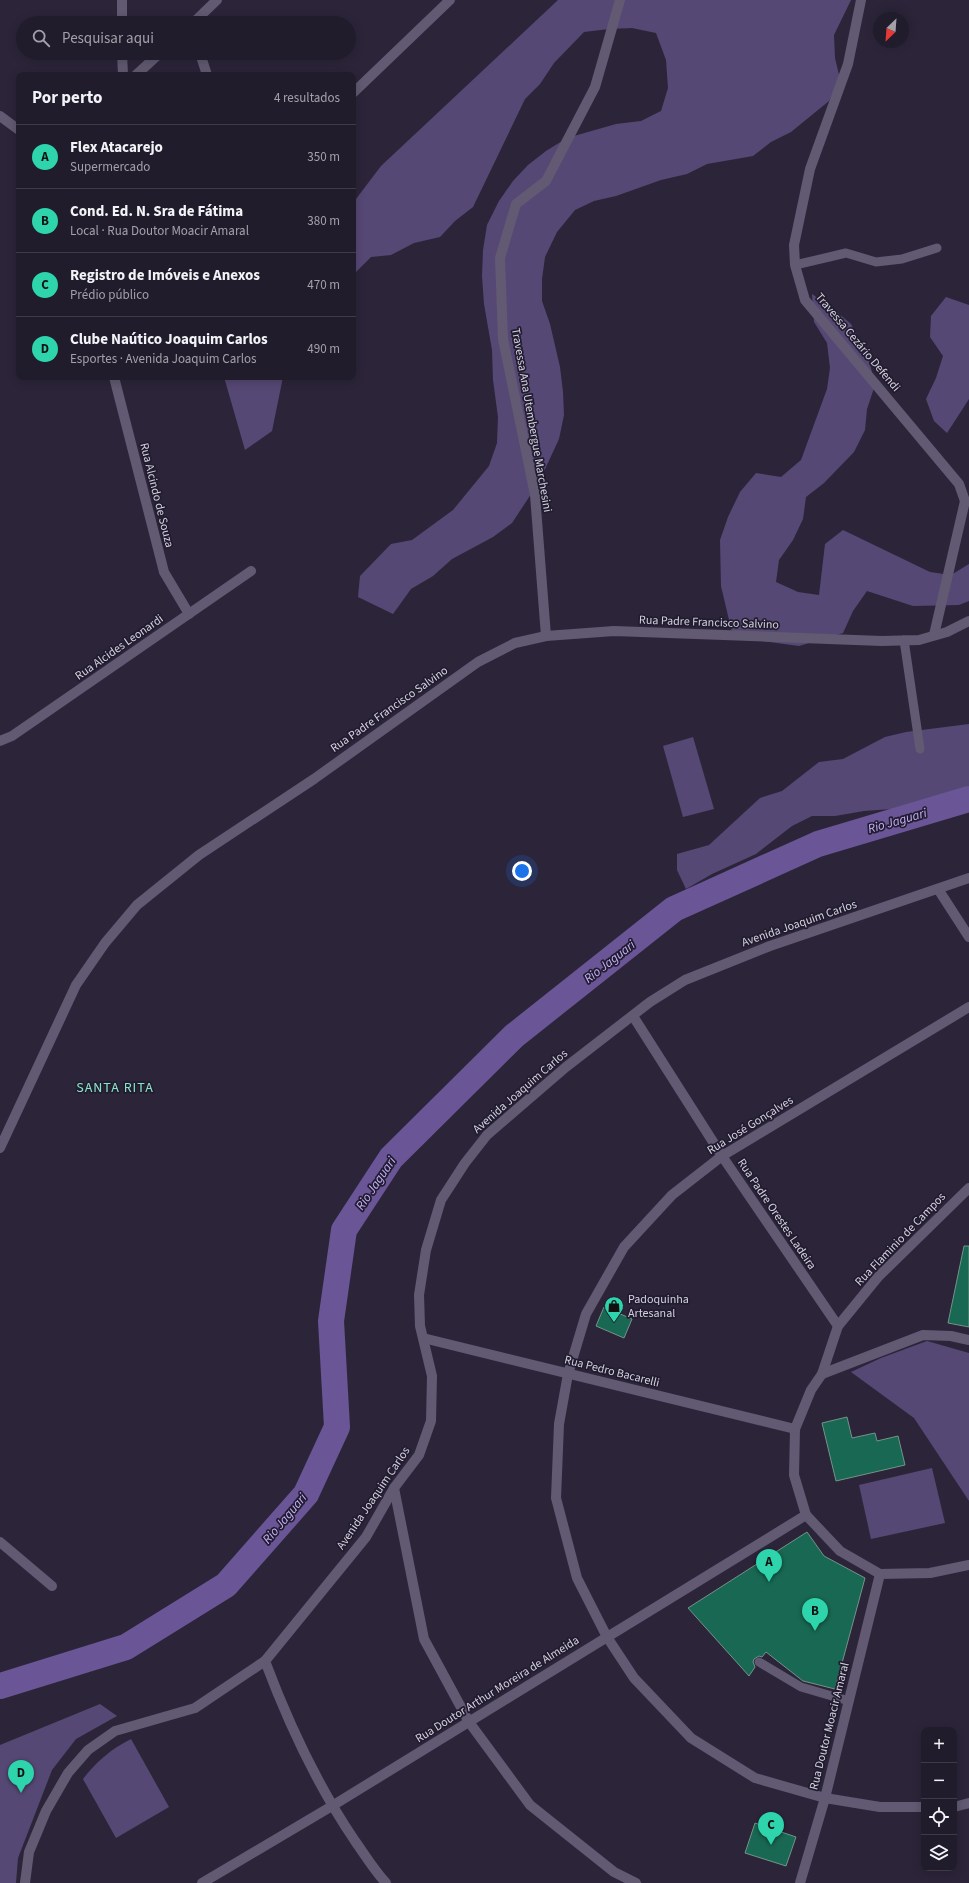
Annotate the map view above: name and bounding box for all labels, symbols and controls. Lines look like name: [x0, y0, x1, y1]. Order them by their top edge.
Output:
north arrow: [873, 12, 909, 48]
search box: [16, 16, 356, 60]
icon: search: [30, 27, 52, 49]
text: Pesquisar aqui: [62, 28, 154, 49]
text: Por perto: [32, 86, 102, 110]
text: 4 resultados: [274, 89, 340, 107]
text: Flex Atacarejo: [70, 137, 163, 158]
text: A: [41, 148, 49, 166]
text: 350 m: [307, 148, 340, 166]
text: Supermercado: [70, 158, 150, 176]
text: Cond. Ed. N. Sra de Fátima: [70, 201, 243, 222]
text: B: [41, 212, 49, 230]
text: 380 m: [307, 212, 340, 230]
text: Local · Rua Doutor Moacir Amaral: [70, 222, 249, 240]
text: Registro de Imóveis e Anexos: [70, 265, 260, 286]
text: C: [41, 276, 49, 294]
text: 470 m: [307, 276, 340, 294]
text: Prédio público: [70, 286, 149, 304]
street label: Travessa Cezário Defendi: [811, 289, 904, 395]
street label: Travessa Ana Utembergue Marchesini: [507, 327, 556, 514]
text: Clube Naútico Joaquim Carlos: [70, 329, 268, 350]
text: D: [41, 340, 49, 358]
text: 490 m: [307, 340, 340, 358]
text: Esportes · Avenida Joaquim Carlos: [70, 350, 257, 368]
street label: Rua Alcindo de Souza: [135, 441, 178, 549]
street label: Rua Alcides Leonardi: [72, 611, 167, 684]
street label: Rua Padre Francisco Salvino: [639, 612, 779, 633]
street label: Rua Padre Francisco Salvino: [327, 662, 452, 757]
water label: Rio Jaguari: [866, 804, 930, 838]
your location: [512, 861, 532, 881]
street label: Avenida Joaquim Carlos: [739, 896, 859, 951]
water label: Rio Jaguari: [580, 935, 640, 988]
street label: Avenida Joaquim Carlos: [469, 1045, 571, 1137]
district label: SANTA RITA: [76, 1078, 154, 1098]
street label: Rua José Gonçalves: [704, 1092, 797, 1159]
water label: Rio Jaguari: [351, 1153, 401, 1214]
street label: Rua Padre Orestes Ladeira: [733, 1155, 820, 1273]
street label: Rua Flaminio de Campos: [851, 1189, 950, 1290]
place label: Padoquinha Artesanal: [628, 1291, 689, 1322]
shop icon: Padoquinha Artesanal: [603, 1295, 625, 1323]
street label: Rua Pedro Bacarelli: [563, 1351, 661, 1392]
street label: Avenida Joaquim Carlos: [333, 1443, 414, 1553]
water label: Rio Jaguari: [258, 1489, 312, 1548]
pin: A: [756, 1549, 782, 1582]
pin: B: [802, 1598, 828, 1631]
street label: Rua Doutor Arthur Moreira de Almeida: [412, 1632, 582, 1747]
street label: Rua Doutor Moacir Amaral: [805, 1661, 854, 1792]
map controls: [921, 1727, 957, 1871]
button: +: [921, 1727, 957, 1763]
pin: D: [8, 1760, 34, 1793]
button: −: [921, 1763, 957, 1799]
button: locate: [921, 1799, 957, 1835]
pin: C: [758, 1812, 784, 1845]
button: layers: [921, 1835, 957, 1871]

